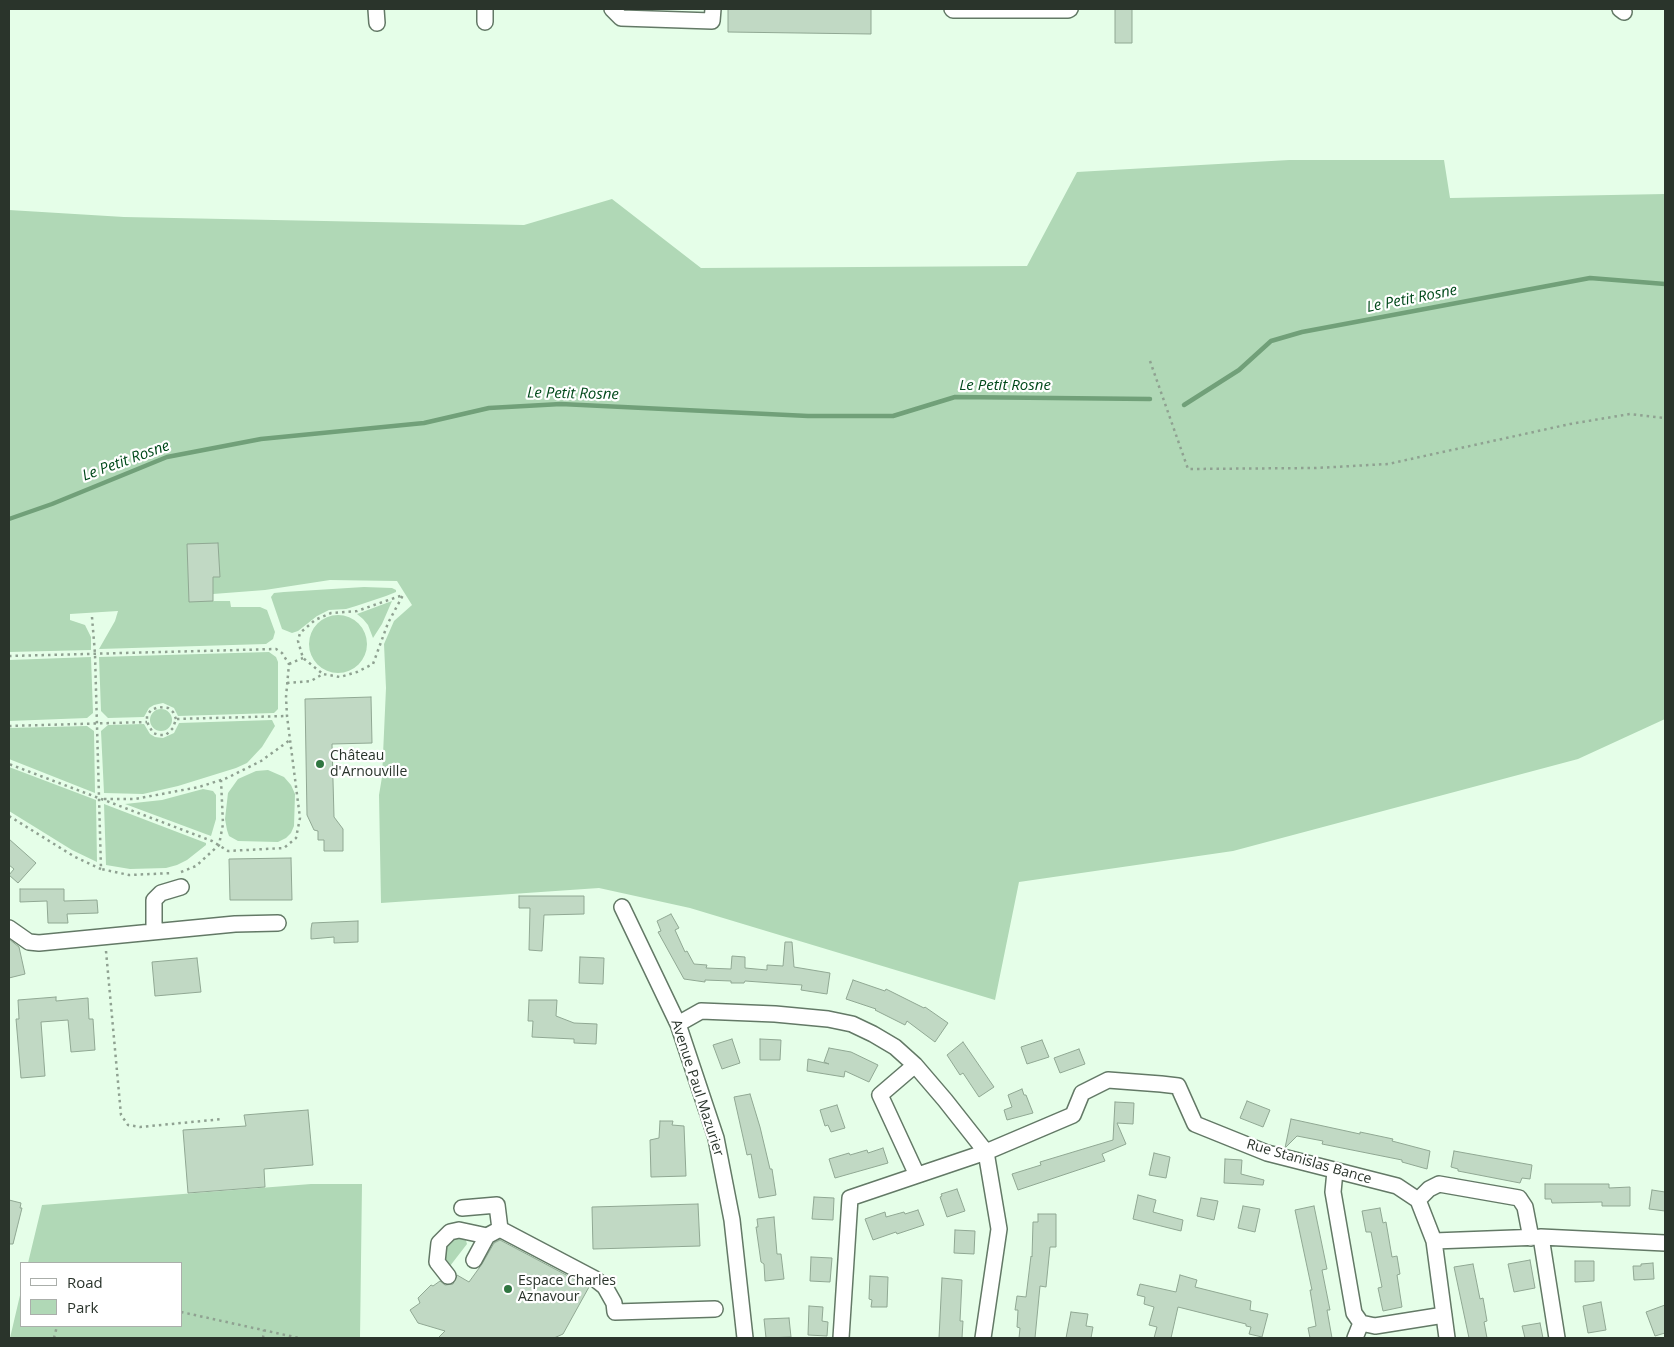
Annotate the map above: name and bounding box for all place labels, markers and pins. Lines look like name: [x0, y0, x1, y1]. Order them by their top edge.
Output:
place label: Château d'Arnouville: [330, 748, 407, 780]
marker: Château d'Arnouville: [314, 758, 326, 770]
place label: Espace Charles Aznavour: [518, 1273, 616, 1305]
marker: Espace Charles Aznavour: [502, 1283, 514, 1295]

